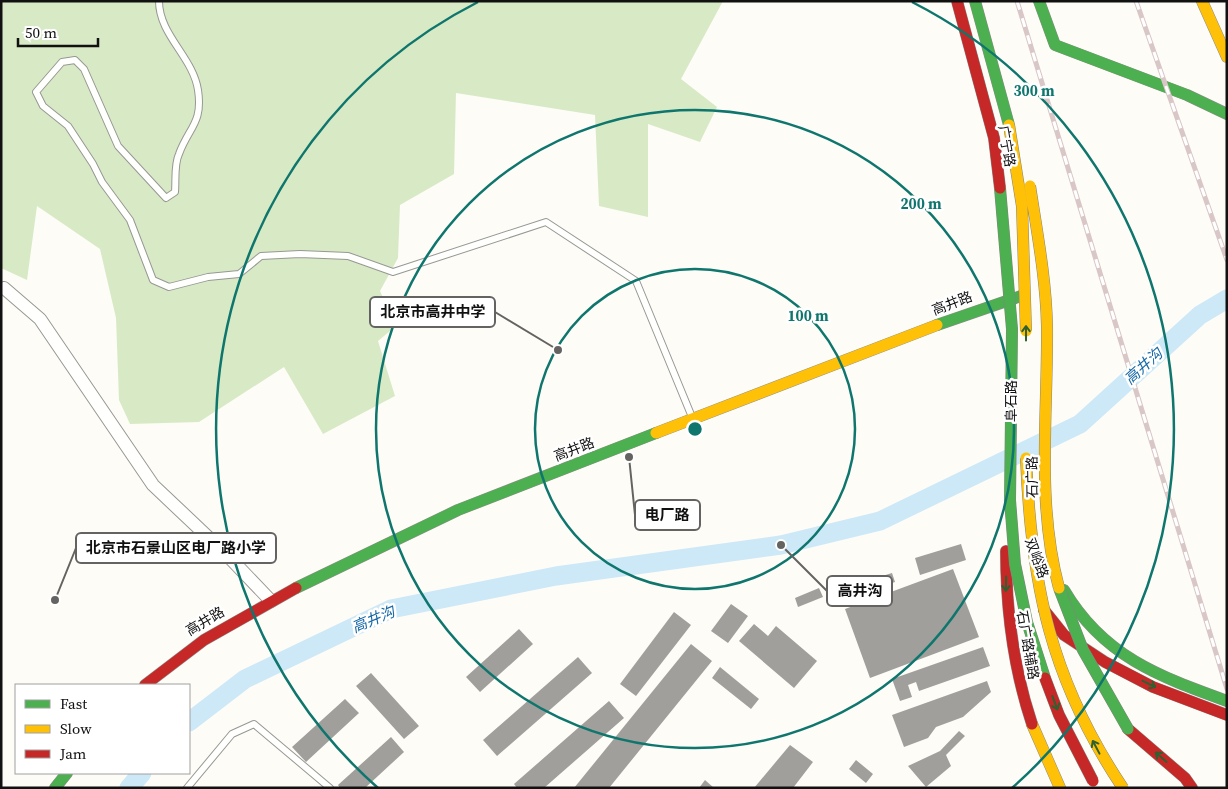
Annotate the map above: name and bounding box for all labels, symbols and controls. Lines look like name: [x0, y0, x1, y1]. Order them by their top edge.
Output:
scale bar: [18, 15, 98, 47]
text: 50 m: [25, 22, 57, 43]
text: 300 m: [1013, 80, 1055, 101]
street label: 广宁路: [994, 124, 1020, 168]
text: 200 m: [900, 193, 942, 214]
street label: 高井路: [929, 286, 975, 320]
callout: 北京市高井中学: [370, 297, 495, 327]
text: 北京市高井中学: [380, 301, 486, 322]
text: 100 m: [787, 305, 829, 326]
one-way arrow: [1021, 326, 1031, 342]
water label: 高井沟: [1119, 342, 1168, 389]
street label: 阜石路: [1001, 380, 1021, 422]
centre of rings: [686, 420, 704, 438]
street label: 高井路: [551, 432, 597, 466]
street label: 石广路: [1022, 456, 1042, 498]
callout: 电厂路: [635, 500, 700, 530]
text: 电厂路: [644, 504, 690, 525]
callout: 北京市石景山区电厂路小学: [76, 533, 276, 563]
street label: 双峪路: [1020, 535, 1054, 581]
text: 北京市石景山区电厂路小学: [86, 537, 266, 558]
callout: 高井沟: [827, 576, 892, 606]
one-way arrow: [1001, 576, 1010, 592]
text: 高井沟: [837, 580, 883, 601]
water label: 高井沟: [348, 600, 400, 637]
street label: 高井路: [182, 602, 228, 640]
street label: 石广路辅路: [1012, 609, 1044, 681]
one-way arrow: [1141, 680, 1156, 689]
legend: [15, 684, 190, 774]
text: Fast: [60, 693, 87, 714]
one-way arrow: [1050, 695, 1060, 710]
text: Slow: [60, 718, 92, 739]
one-way arrow: [1091, 739, 1101, 754]
text: Jam: [59, 743, 87, 764]
one-way arrow: [1155, 751, 1168, 763]

